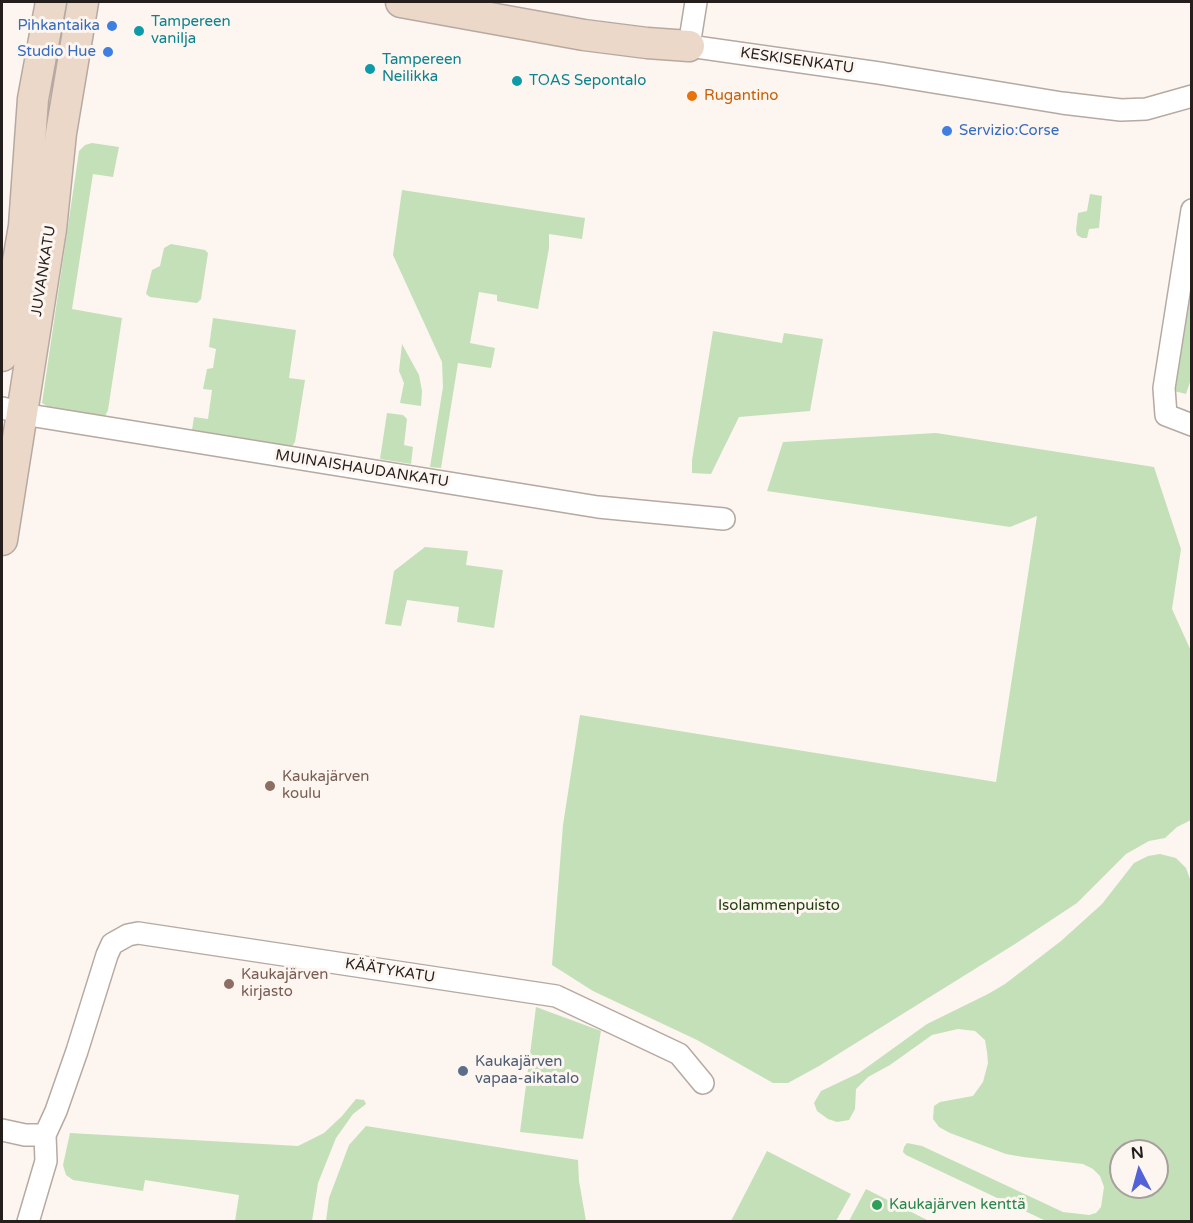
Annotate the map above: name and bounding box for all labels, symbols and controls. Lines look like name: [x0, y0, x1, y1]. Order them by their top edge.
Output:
place label: Tampereen vanilja: [151, 13, 231, 48]
place label: Pihkantaika: [17, 17, 100, 35]
marker: Pihkantaika: [105, 19, 119, 33]
marker: Tampereen vanilja: [132, 24, 146, 38]
place label: Studio Hue: [17, 43, 96, 61]
street label: KESKISENKATU: [739, 44, 855, 78]
marker: Studio Hue: [101, 45, 115, 59]
place label: Tampereen Neilikka: [382, 51, 462, 86]
marker: Tampereen Neilikka: [363, 62, 377, 76]
place label: TOAS Sepontalo: [529, 72, 646, 90]
marker: TOAS Sepontalo: [510, 74, 524, 88]
place label: Rugantino: [704, 87, 778, 105]
marker: Rugantino: [685, 89, 699, 103]
place label: Servizio:Corse: [959, 122, 1059, 140]
marker: Servizio:Corse: [940, 124, 954, 138]
street label: JUVANKATU: [28, 224, 60, 318]
street label: MUINAISHAUDANKATU: [274, 446, 450, 492]
place label: Kaukajärven koulu: [282, 768, 369, 803]
marker: Kaukajärven koulu: [263, 779, 277, 793]
park label: Isolammenpuisto: [718, 897, 840, 915]
street label: KÄÄTYKATU: [344, 955, 436, 987]
place label: Kaukajärven kirjasto: [241, 966, 328, 1001]
marker: Kaukajärven kirjasto: [222, 977, 236, 991]
place label: Kaukajärven vapaa-aikatalo: [475, 1053, 579, 1088]
marker: Kaukajärven vapaa-aikatalo: [456, 1064, 470, 1078]
north arrow: [1109, 1139, 1169, 1199]
text: N: [1130, 1142, 1145, 1164]
place label: Kaukajärven kenttä: [889, 1196, 1026, 1214]
marker: Kaukajärven kenttä: [870, 1198, 884, 1212]

